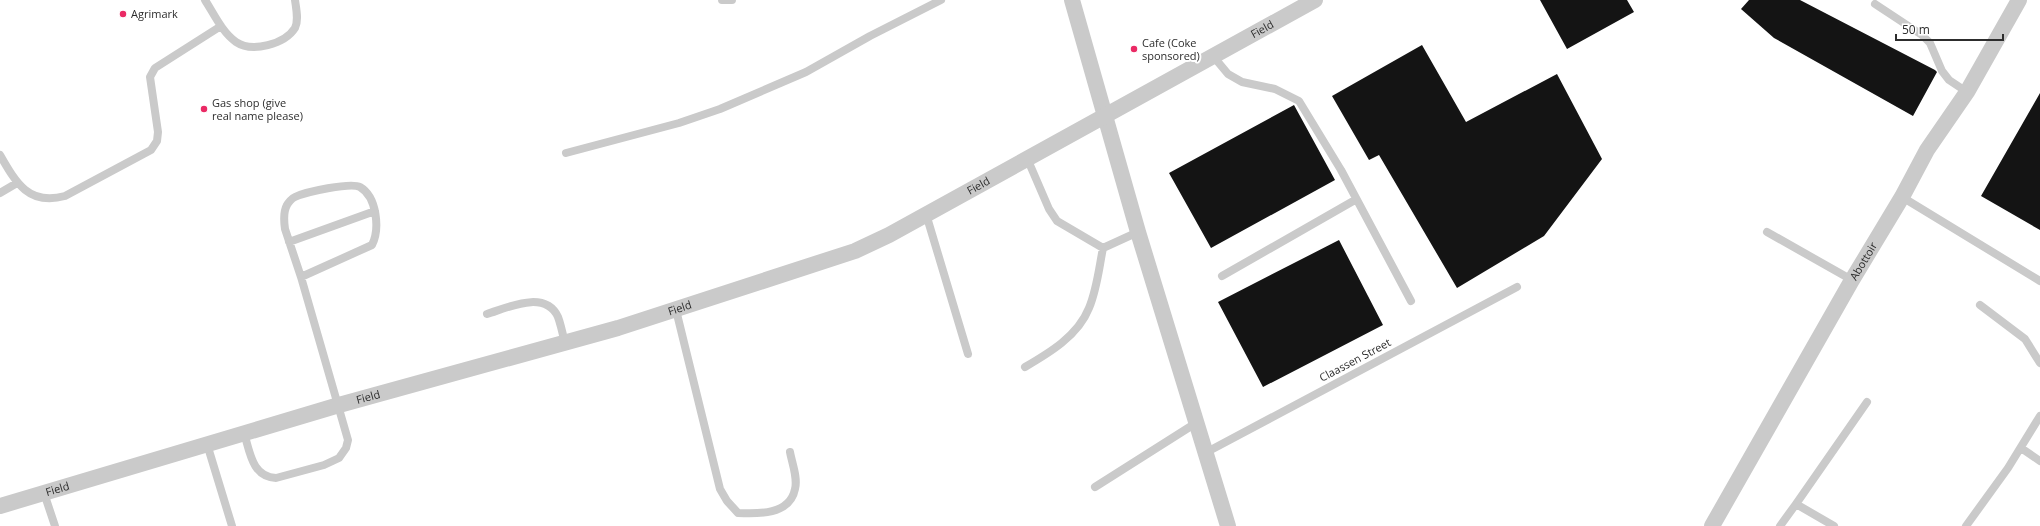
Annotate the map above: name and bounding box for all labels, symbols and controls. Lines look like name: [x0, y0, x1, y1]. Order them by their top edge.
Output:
place label: Agrimark: [131, 6, 178, 21]
marker: Agrimark: [118, 9, 128, 19]
street label: Field: [1248, 16, 1276, 41]
scale bar: [1896, 16, 2003, 42]
text: 50 m: [1902, 21, 1930, 38]
place label: Cafe (Coke sponsored): [1142, 35, 1200, 63]
marker: Cafe (Coke sponsored): [1129, 44, 1139, 54]
place label: Gas shop (give real name please): [212, 95, 303, 123]
marker: Gas shop (give real name please): [199, 104, 209, 114]
street label: Field: [964, 173, 992, 198]
street label: Abottoir: [1846, 239, 1880, 283]
street label: Field: [666, 297, 693, 318]
street label: Claassen Street: [1316, 334, 1393, 385]
street label: Field: [354, 386, 382, 407]
street label: Field: [44, 478, 71, 499]

